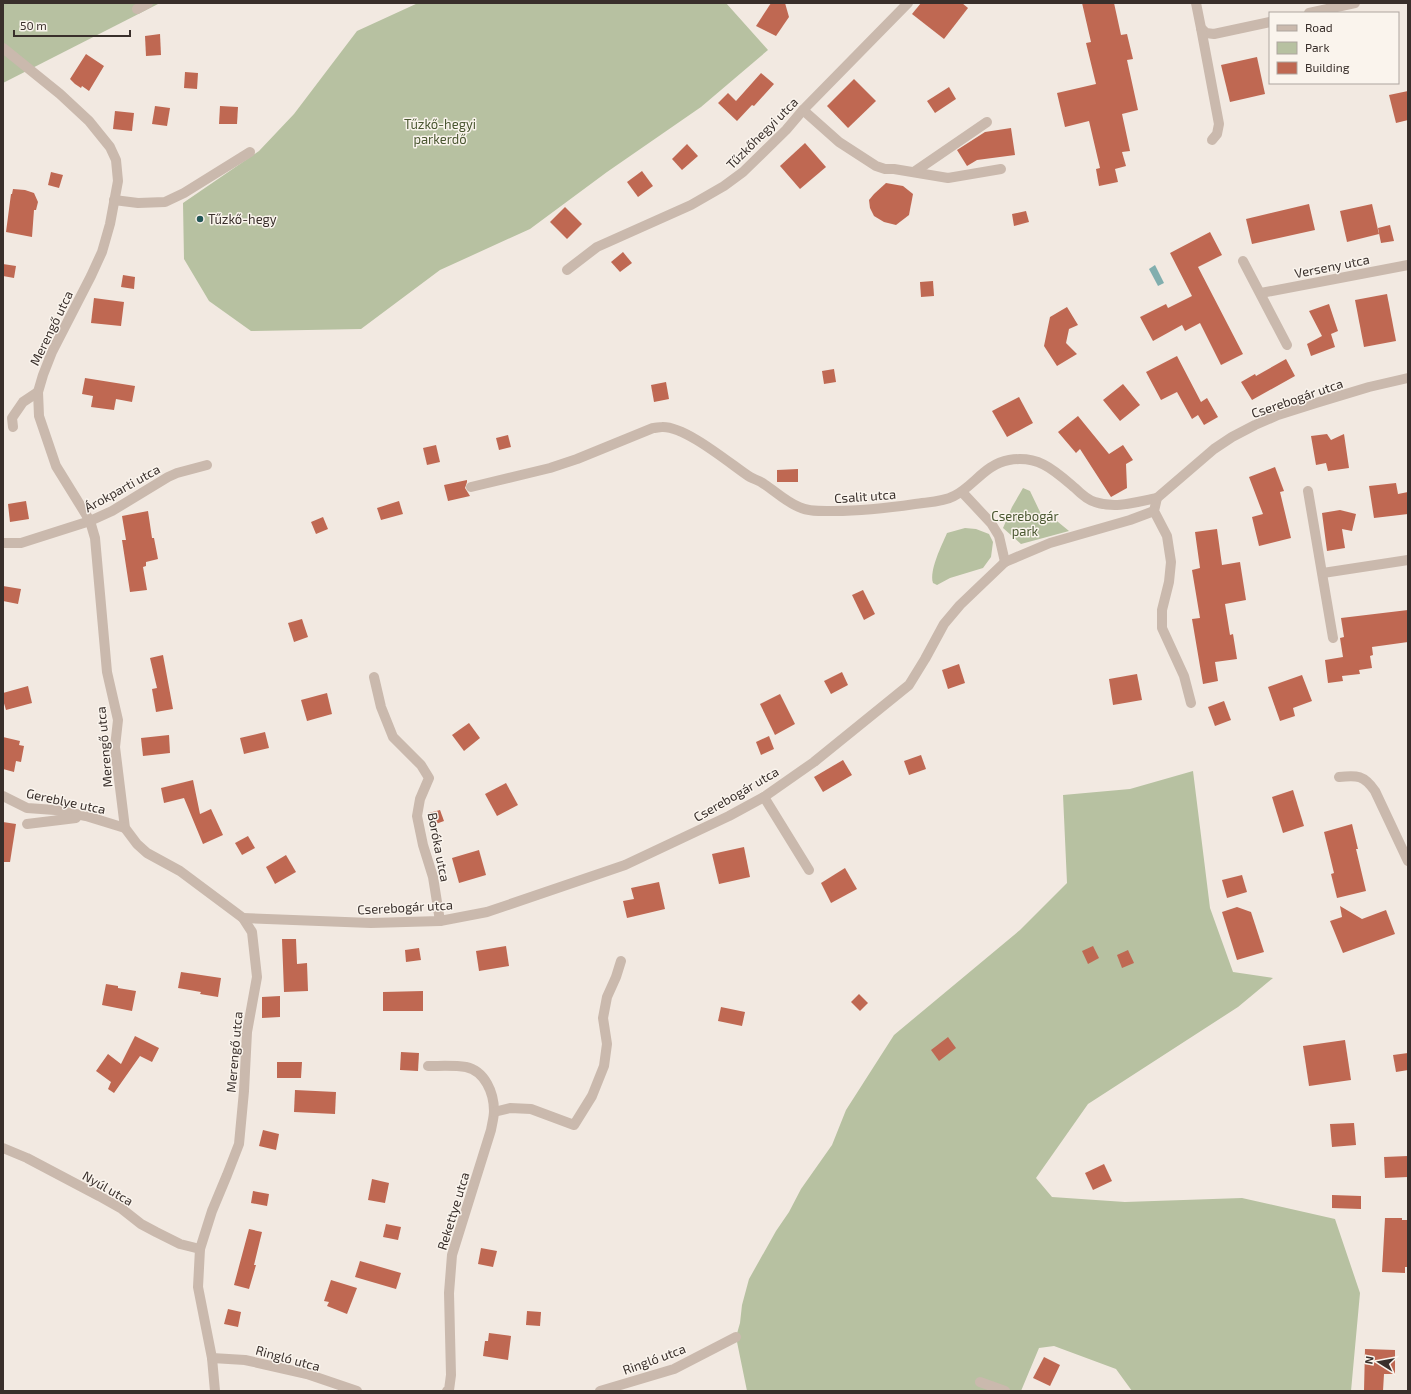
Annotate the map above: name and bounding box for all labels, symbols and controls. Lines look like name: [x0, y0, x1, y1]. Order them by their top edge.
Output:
scale bar: [14, 12, 130, 38]
legend: [1269, 12, 1399, 84]
text: 50 m: [20, 18, 47, 32]
text: Road: [1305, 20, 1333, 34]
text: Park: [1305, 40, 1330, 54]
text: Building: [1305, 60, 1350, 74]
street label: Tűzkőhegyi utca: [723, 94, 801, 172]
park label: Tűzkő-hegyi parkerdő: [404, 116, 476, 147]
place label: Tűzkő-hegy: [208, 211, 277, 227]
marker: Tűzkő-hegy: [195, 214, 205, 224]
street label: Verseny utca: [1293, 251, 1371, 281]
street label: Merengő utca: [26, 288, 76, 368]
street label: Cserebogár utca: [1249, 375, 1345, 421]
street label: Árokparti utca: [81, 460, 163, 515]
street label: Csalit utca: [834, 486, 896, 506]
park label: Cserebogár park: [991, 508, 1059, 539]
street label: Merengő utca: [92, 706, 116, 788]
street label: Cserebogár utca: [690, 763, 782, 825]
street label: Gereblye utca: [25, 785, 107, 817]
street label: Boróka utca: [424, 811, 454, 883]
street label: Cserebogár utca: [357, 897, 453, 917]
street label: Merengő utca: [222, 1011, 246, 1093]
street label: Nyúl utca: [80, 1167, 136, 1209]
street label: Rekettye utca: [434, 1170, 472, 1252]
street label: Ringló utca: [620, 1340, 688, 1378]
street label: Ringló utca: [254, 1342, 322, 1374]
north arrow: [1359, 1342, 1399, 1382]
text: N: [1362, 1355, 1376, 1365]

